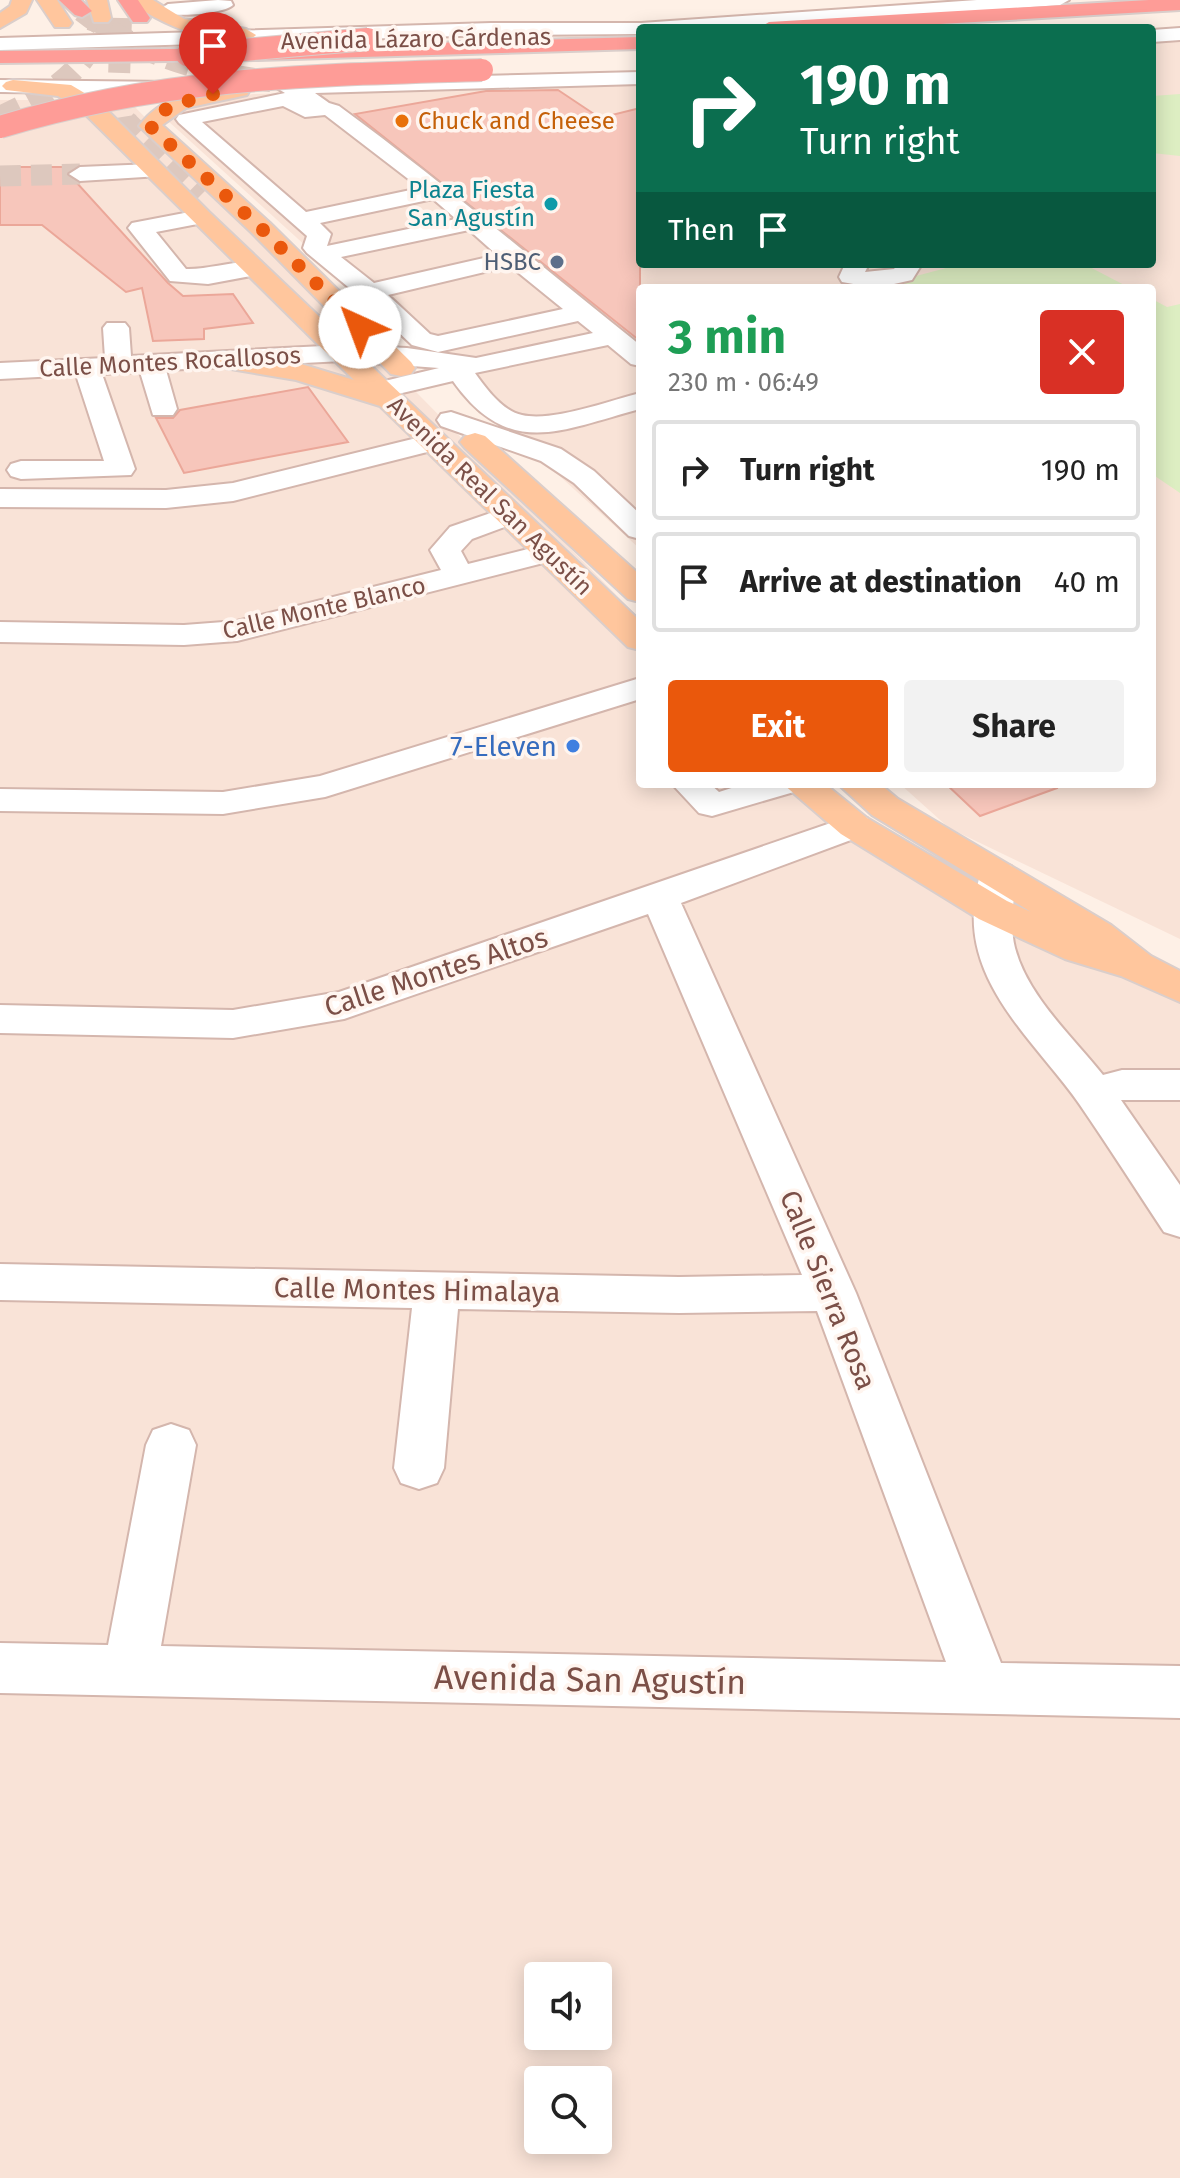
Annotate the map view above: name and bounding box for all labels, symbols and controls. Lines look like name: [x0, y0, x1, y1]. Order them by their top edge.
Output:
pin: [179, 12, 247, 94]
street label: Avenida Lázaro Cárdenas: [281, 23, 551, 55]
icon: arrive: [191, 24, 235, 68]
text: 190 m: [800, 52, 951, 119]
icon: right: [668, 56, 772, 160]
place label: Chuck and Cheese: [418, 107, 615, 135]
marker: Chuck and Cheese: [393, 112, 411, 130]
text: Turn right: [800, 120, 960, 164]
place label: Plaza Fiesta San Agustín: [408, 176, 535, 232]
marker: Plaza Fiesta San Agustín: [542, 195, 560, 213]
icon: arrive: [751, 208, 795, 252]
text: Then: [668, 212, 735, 248]
place label: HSBC: [484, 248, 541, 276]
marker: HSBC: [548, 253, 566, 271]
position arrow: [318, 285, 402, 369]
text: 3 min: [668, 308, 786, 366]
button: close: [1040, 310, 1124, 394]
street label: Calle Montes Rocallosos: [39, 341, 301, 383]
text: 230 m · 06:49: [668, 367, 819, 398]
street label: Avenida Real San Agustín: [382, 391, 598, 601]
icon: right: [672, 448, 716, 492]
text: Turn right: [740, 452, 875, 488]
text: 190 m: [1041, 452, 1120, 488]
icon: arrive: [672, 560, 716, 604]
text: Arrive at destination: [740, 564, 1022, 600]
text: 40 m: [1054, 564, 1120, 600]
street label: Calle Monte Blanco: [220, 571, 428, 645]
button: Exit: [668, 680, 888, 772]
button: Share: [904, 680, 1124, 772]
place label: 7-Eleven: [450, 730, 557, 763]
marker: 7-Eleven: [564, 737, 582, 755]
street label: Calle Montes Altos: [320, 920, 552, 1024]
street label: Calle Sierra Rosa: [773, 1186, 883, 1394]
street label: Calle Montes Himalaya: [273, 1271, 561, 1309]
street label: Avenida San Agustín: [434, 1657, 746, 1703]
map controls: [524, 1962, 612, 2154]
button: sound: [524, 1962, 612, 2050]
button: search: [524, 2066, 612, 2154]

